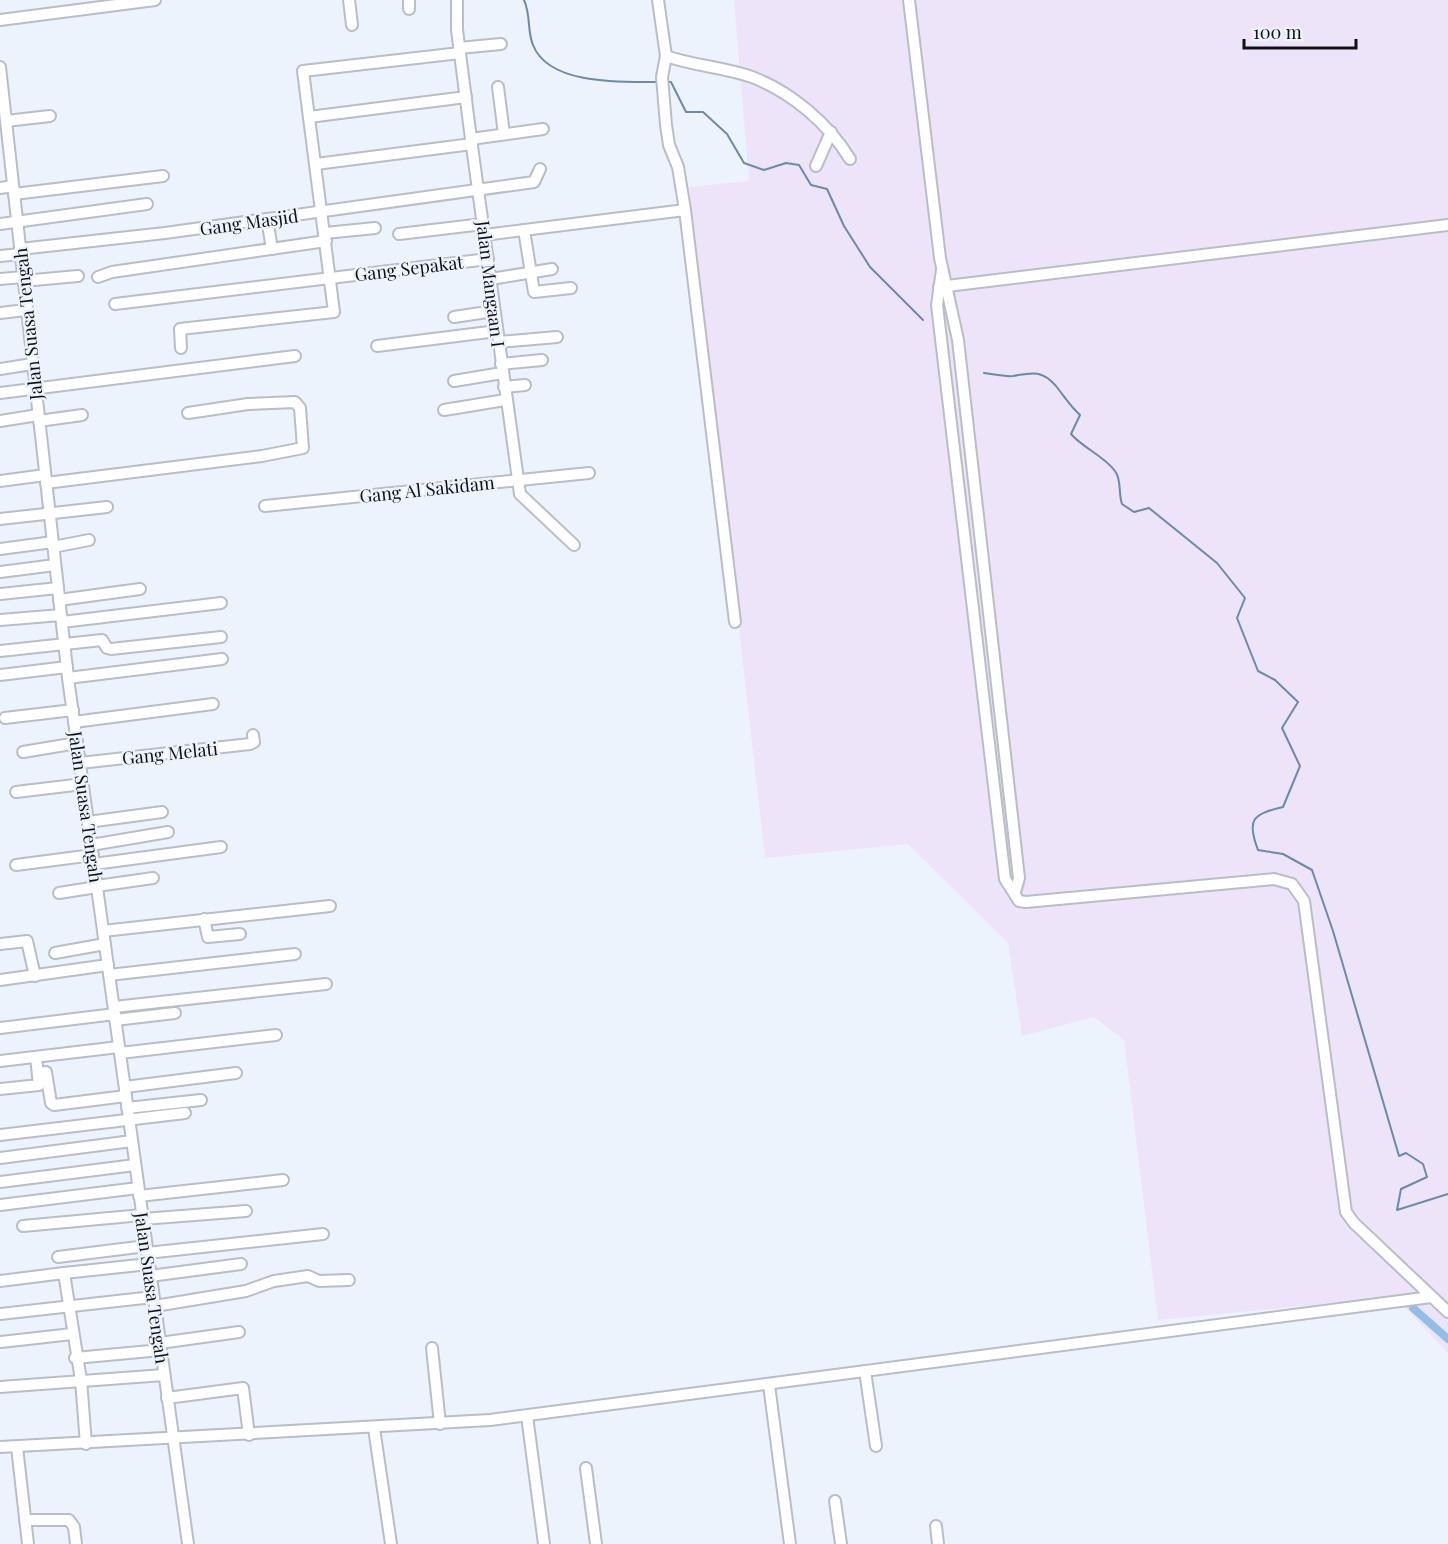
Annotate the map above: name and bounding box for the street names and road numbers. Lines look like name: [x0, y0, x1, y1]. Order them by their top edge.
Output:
street label: Gang Masjid: [198, 203, 300, 241]
street label: Jalan Mangaan I: [471, 218, 511, 349]
street label: Jalan Suasa Tengah: [8, 246, 48, 402]
street label: Gang Sepakat: [353, 249, 465, 287]
street label: Gang Al Sakidam: [358, 470, 496, 508]
street label: Jalan Suasa Tengah: [63, 729, 109, 885]
street label: Gang Melati: [121, 736, 219, 770]
street label: Jalan Suasa Tengah: [129, 1210, 175, 1366]

